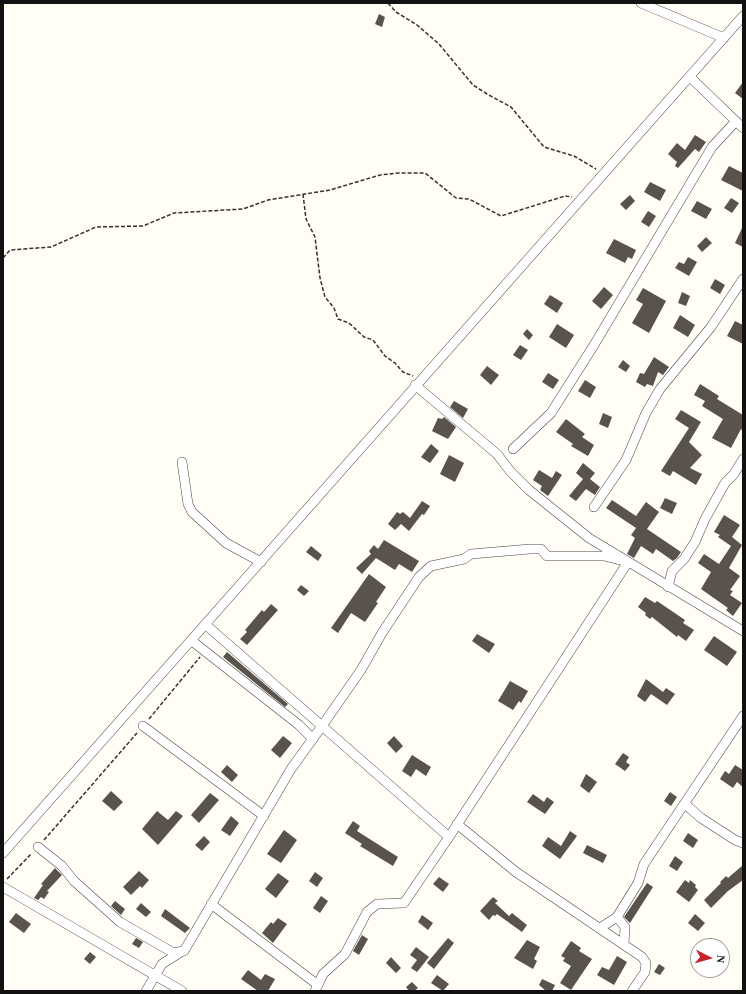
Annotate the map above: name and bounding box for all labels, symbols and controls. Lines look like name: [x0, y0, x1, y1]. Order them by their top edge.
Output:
north arrow: [690, 938, 730, 978]
text: N: [715, 955, 727, 964]

